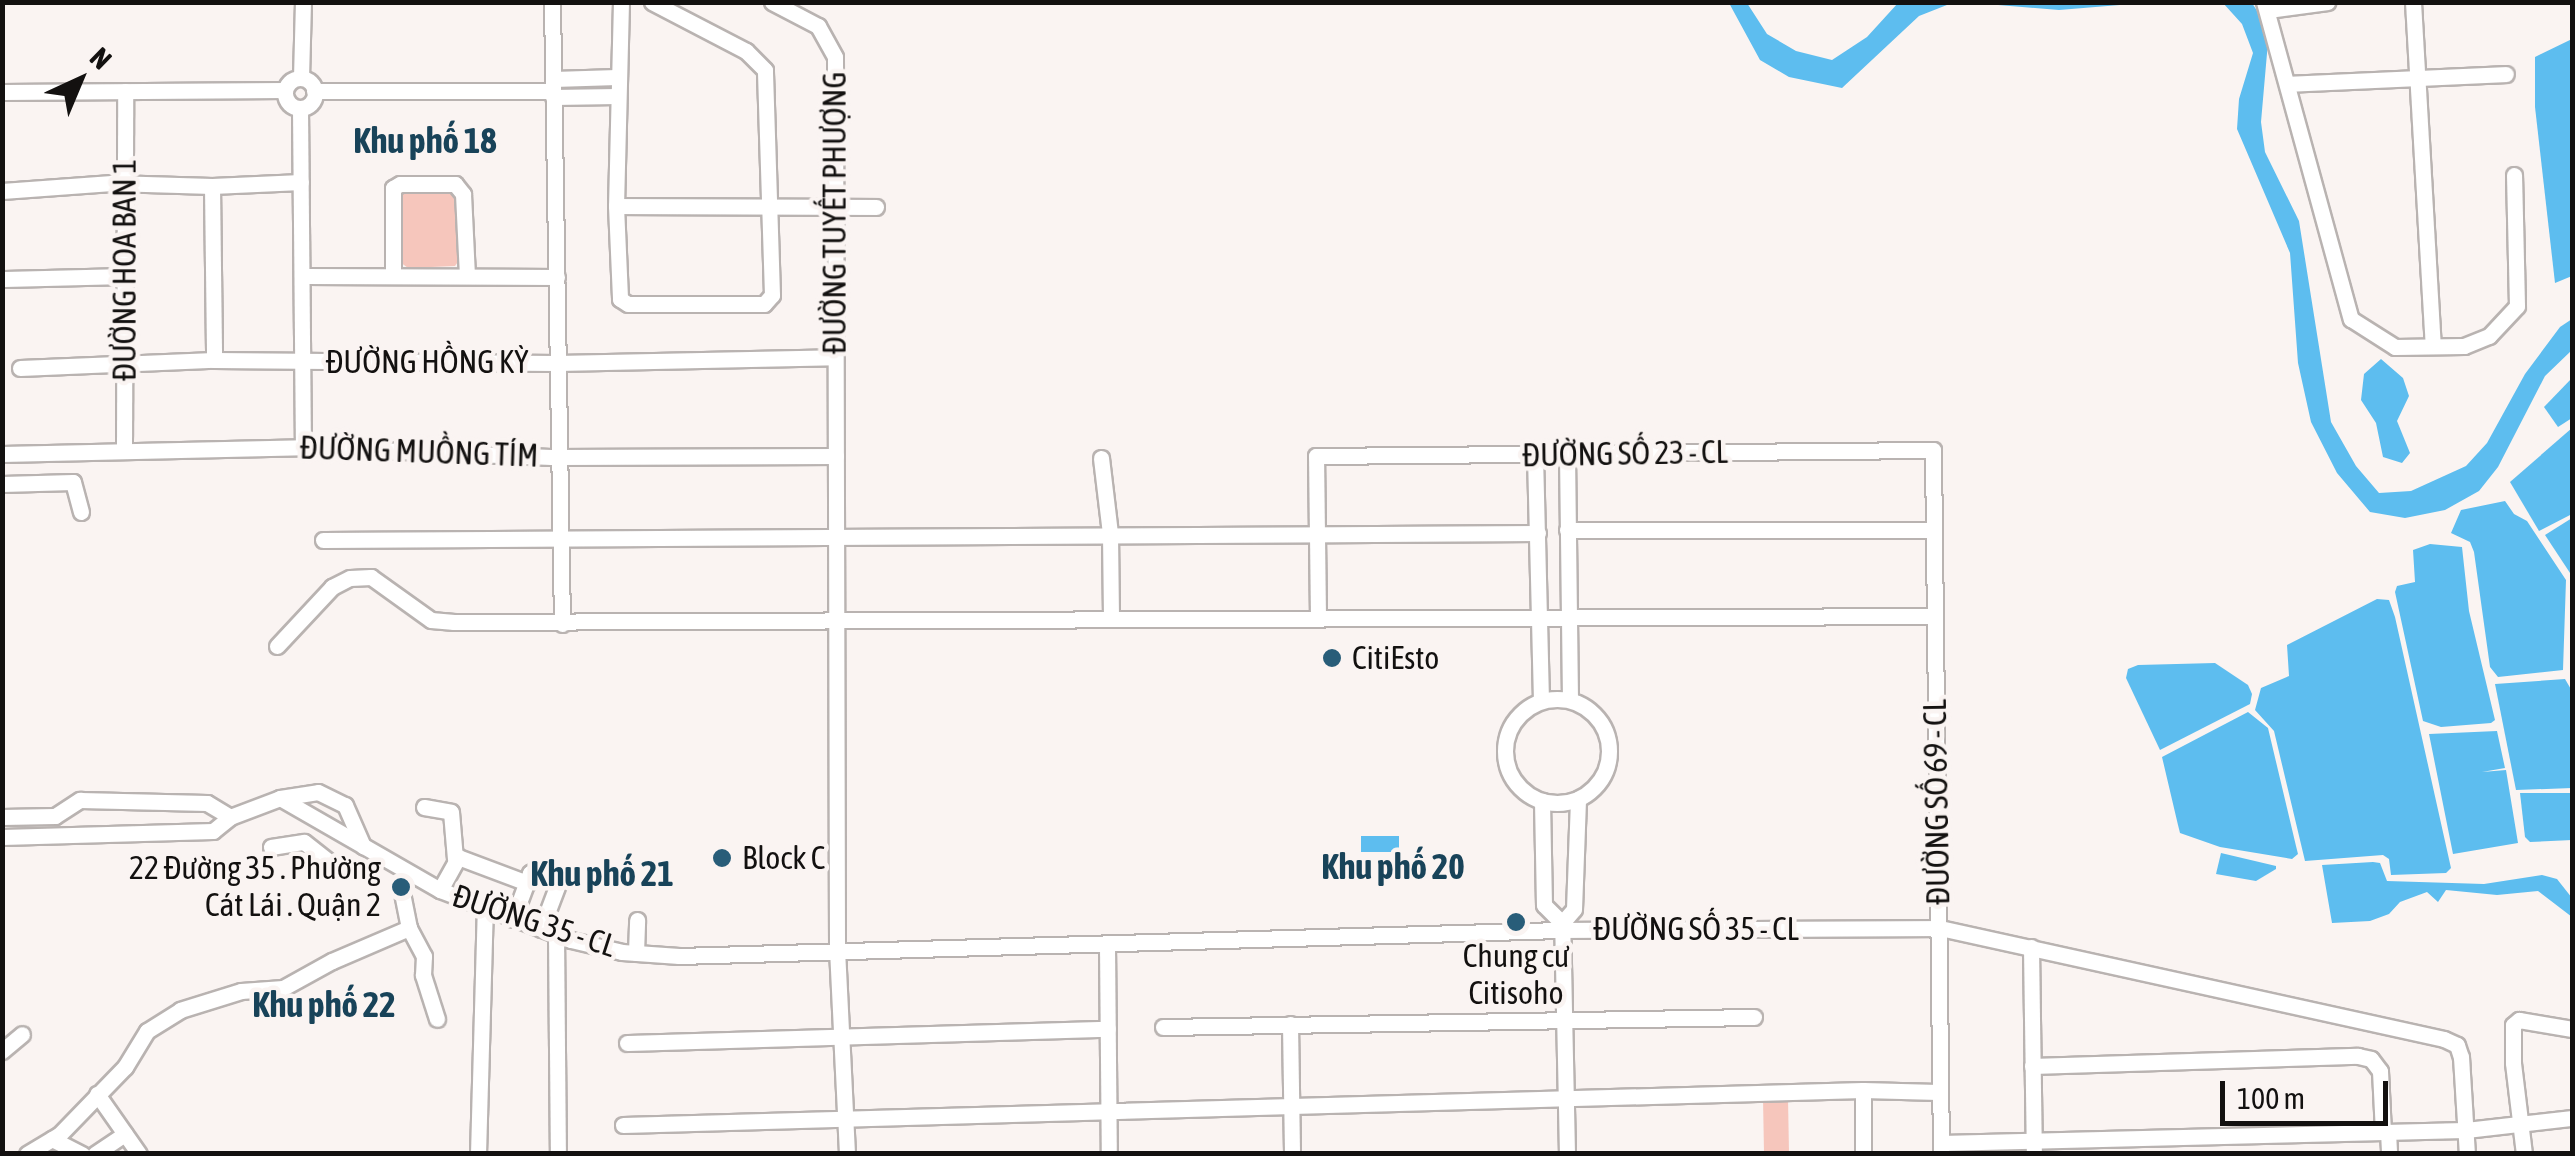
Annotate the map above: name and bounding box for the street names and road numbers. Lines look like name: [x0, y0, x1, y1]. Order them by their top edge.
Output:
street label: ĐƯỜNG TUYẾT PHƯỢNG: [816, 72, 854, 354]
street label: ĐƯỜNG HOA BAN 1: [106, 159, 144, 381]
street label: ĐƯỜNG HỒNG KỲ: [325, 343, 529, 381]
street label: ĐƯỜNG MUỒNG TÍM: [299, 429, 539, 475]
street label: ĐƯỜNG SỐ 23 - CL: [1522, 433, 1728, 475]
street label: ĐƯỜNG SỐ 69 - CL: [1916, 699, 1958, 905]
street label: ĐƯỜNG 35 - CL: [448, 877, 620, 965]
street label: ĐƯỜNG SỐ 35 - CL: [1593, 910, 1799, 948]

